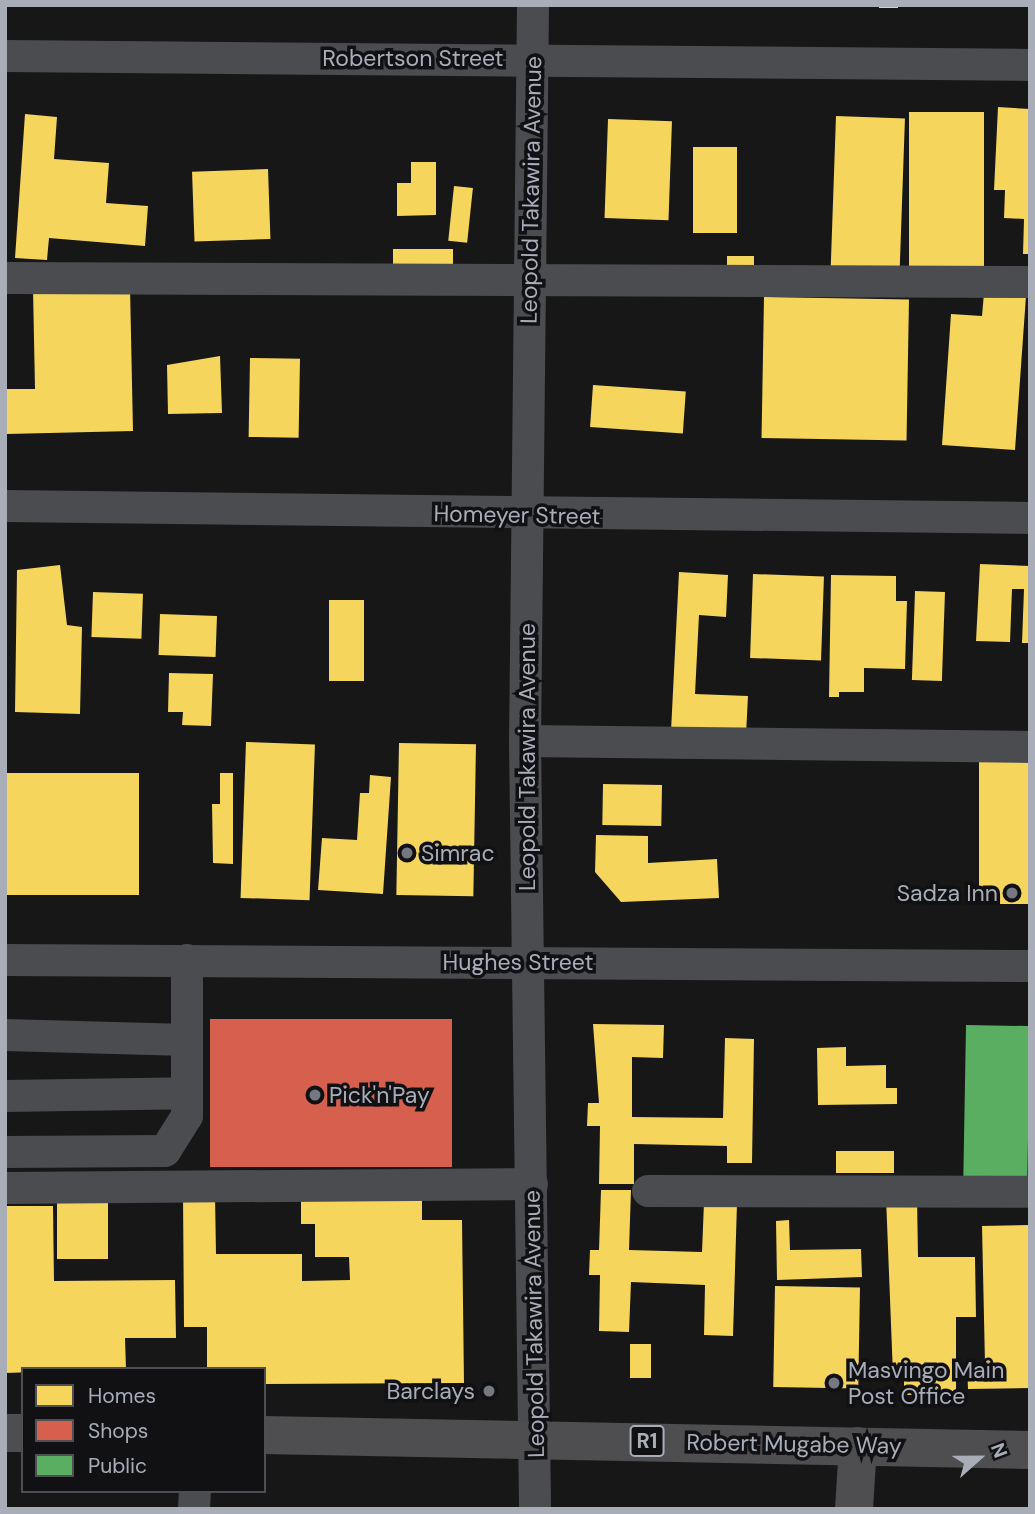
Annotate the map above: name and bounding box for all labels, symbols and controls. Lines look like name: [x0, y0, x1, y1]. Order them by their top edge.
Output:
street label: Robertson Street: [322, 44, 504, 72]
street label: Leopold Takawira Avenue: [515, 56, 547, 324]
street label: Homeyer Street: [433, 500, 601, 530]
street label: Leopold Takawira Avenue: [513, 623, 541, 891]
place label: Simrac: [421, 839, 495, 867]
marker: Simrac: [399, 845, 415, 861]
place label: Sadza Inn: [897, 879, 998, 907]
marker: Sadza Inn: [1004, 885, 1020, 901]
street label: Hughes Street: [443, 948, 593, 976]
place label: Pick'n'Pay: [329, 1081, 430, 1109]
marker: Pick'n'Pay: [307, 1087, 323, 1103]
street label: Leopold Takawira Avenue: [518, 1190, 550, 1458]
place label: Masvingo Main Post Office: [848, 1356, 1004, 1410]
legend: [21, 1367, 266, 1493]
marker: Masvingo Main Post Office: [826, 1375, 842, 1391]
place label: Barclays: [386, 1377, 475, 1405]
text: Homes: [88, 1382, 156, 1410]
marker: Barclays: [481, 1383, 497, 1399]
text: Shops: [88, 1417, 148, 1445]
north arrow: [944, 1423, 1014, 1493]
road number: R1: [630, 1424, 664, 1458]
street label: Robert Mugabe Way: [686, 1428, 902, 1460]
text: N: [985, 1439, 1013, 1461]
text: Public: [88, 1452, 147, 1480]

